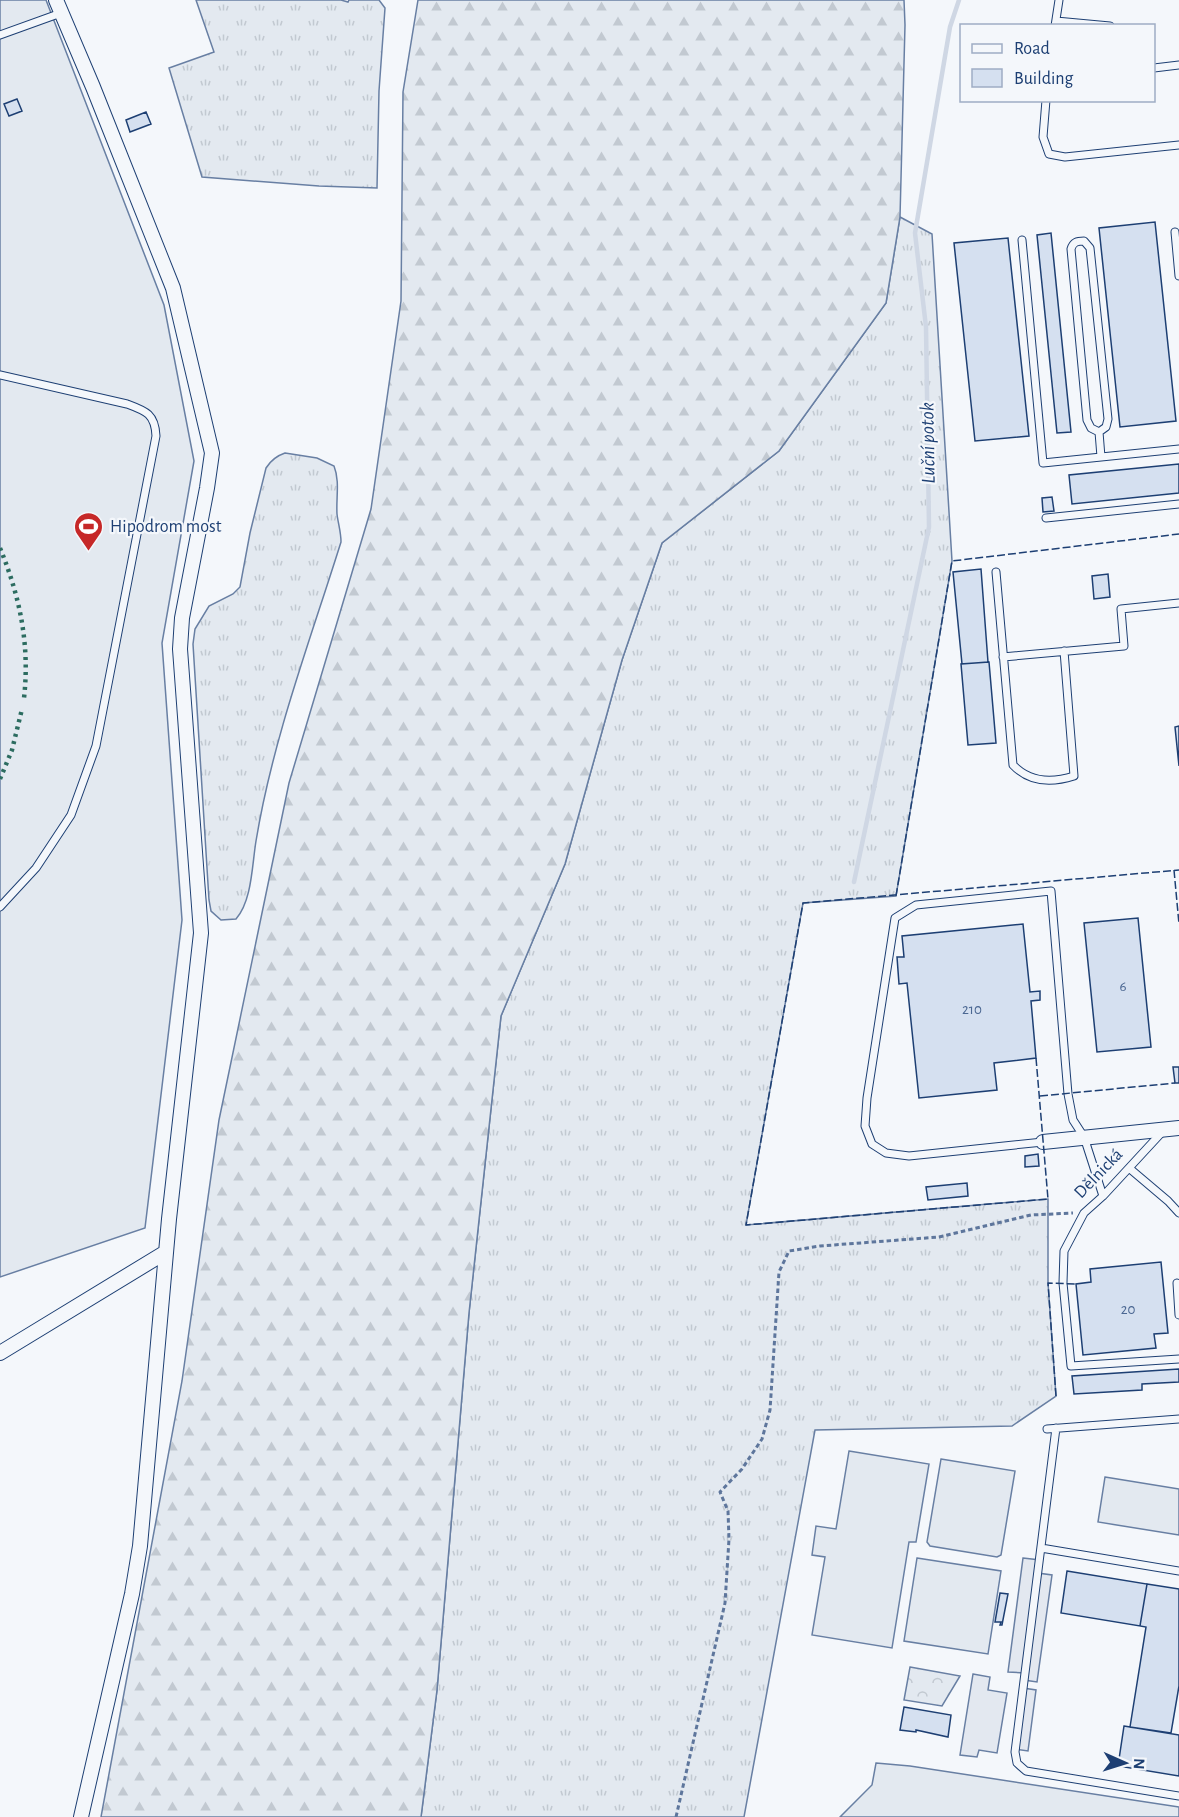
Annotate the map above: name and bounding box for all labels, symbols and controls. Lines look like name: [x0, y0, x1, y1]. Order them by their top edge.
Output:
legend: [960, 24, 1155, 102]
text: Road: [1014, 40, 1050, 58]
text: Building: [1014, 70, 1074, 88]
water label: Luční potok: [917, 402, 939, 484]
sports icon: Hipodrom most: [73, 510, 105, 552]
place label: Hipodrom most: [110, 518, 222, 536]
house number: 6: [1119, 979, 1127, 994]
house number: 210: [962, 1002, 982, 1017]
street label: Dělnická: [1071, 1145, 1126, 1202]
house number: 20: [1121, 1302, 1135, 1317]
north arrow: [1095, 1733, 1155, 1793]
text: N: [1131, 1758, 1147, 1770]

